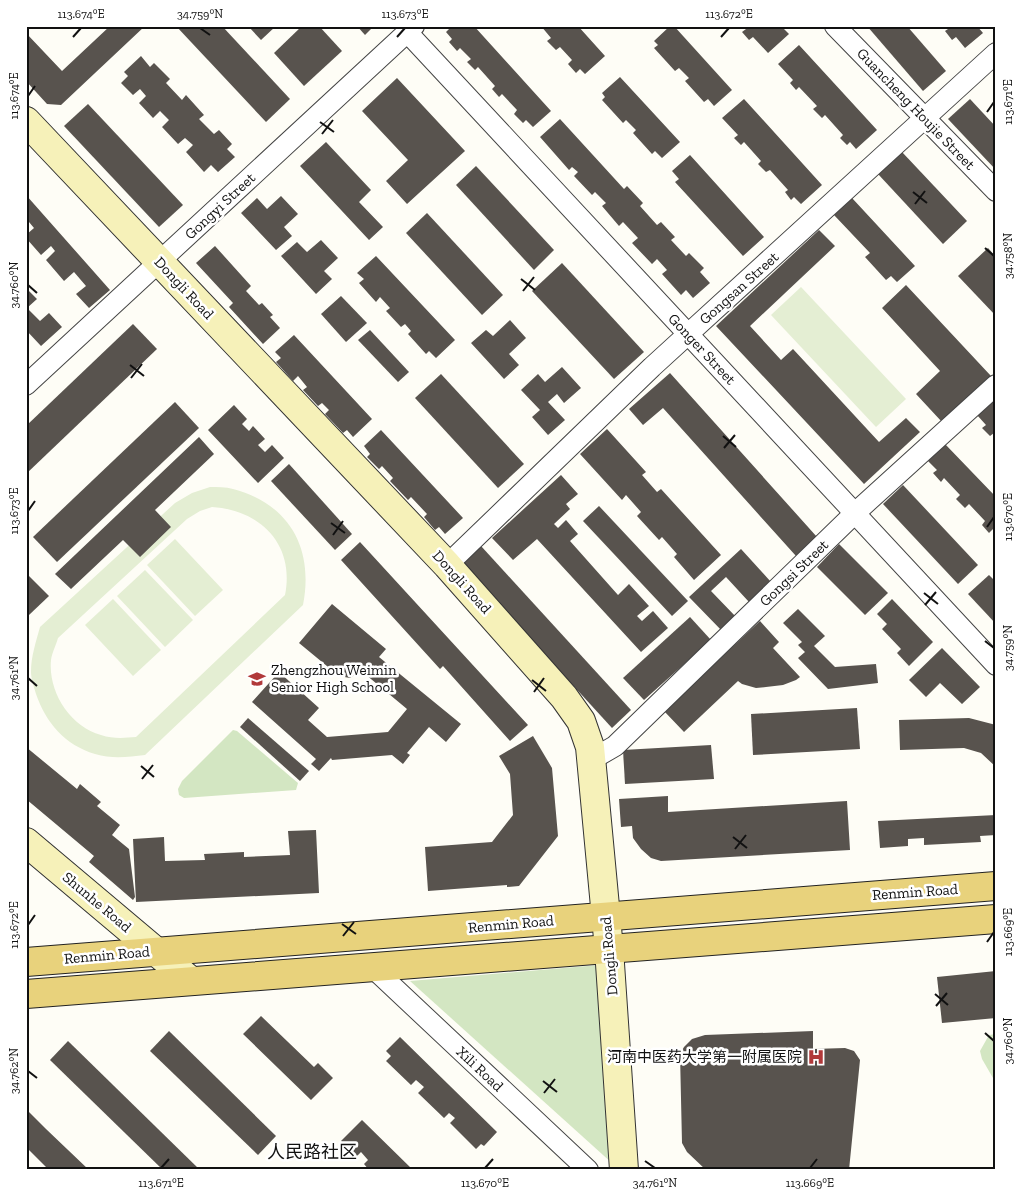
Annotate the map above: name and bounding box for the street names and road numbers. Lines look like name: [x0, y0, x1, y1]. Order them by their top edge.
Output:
street label: Guancheng Houjie Street: [853, 44, 979, 174]
street label: Gongyi Street: [181, 169, 259, 243]
street label: Gongsan Street: [696, 247, 783, 328]
street label: Dongli Road: [151, 253, 218, 324]
street label: Gonger Street: [664, 310, 740, 389]
street label: Gongsi Street: [756, 535, 832, 610]
street label: Dongli Road: [429, 547, 496, 618]
street label: Shunhe Road: [59, 868, 136, 937]
street label: Renmin Road: [871, 880, 959, 904]
street label: Renmin Road: [467, 911, 555, 937]
street label: Dongli Road: [597, 915, 621, 996]
street label: Renmin Road: [63, 942, 151, 968]
street label: Xili Road: [453, 1043, 508, 1096]

